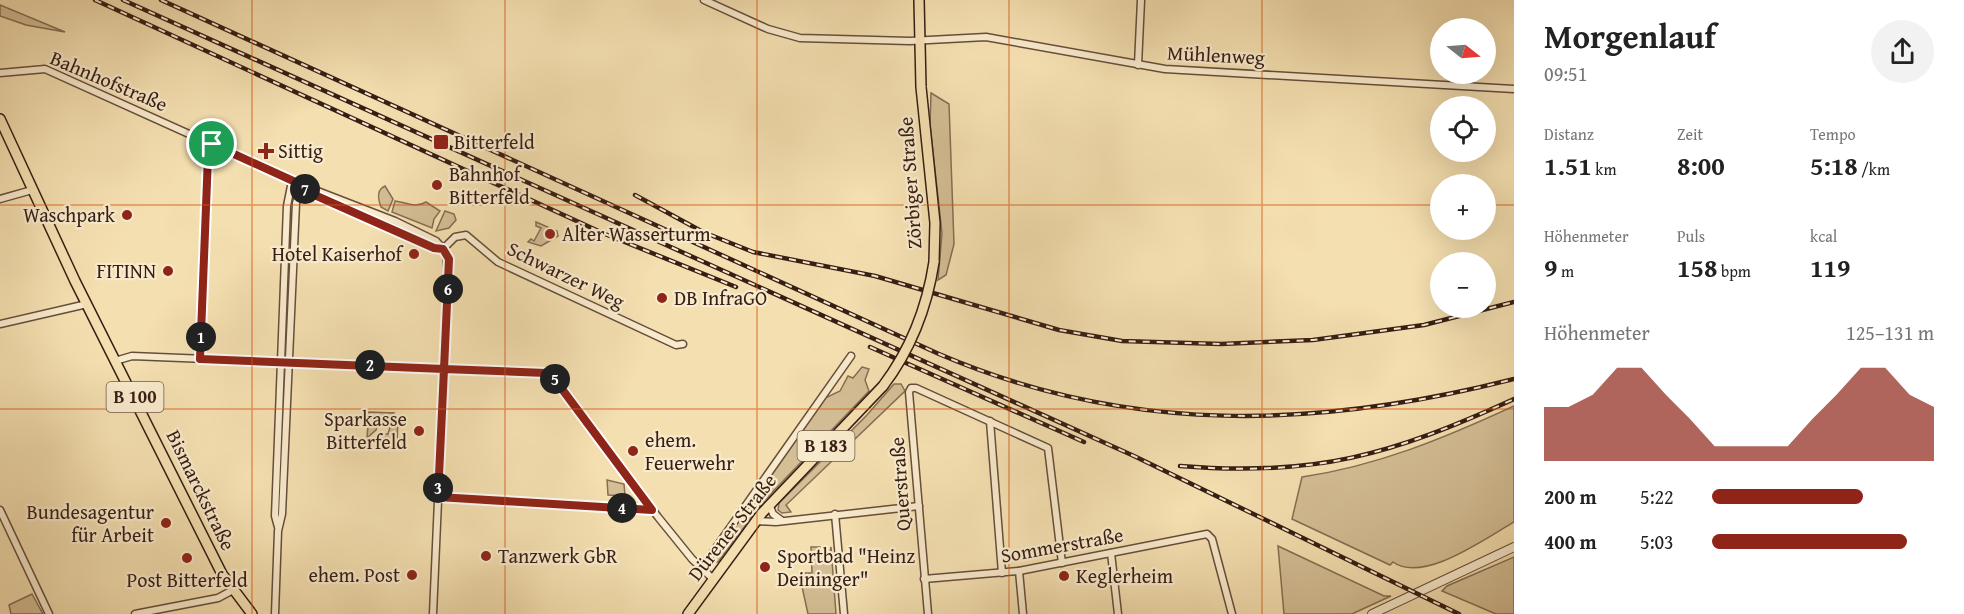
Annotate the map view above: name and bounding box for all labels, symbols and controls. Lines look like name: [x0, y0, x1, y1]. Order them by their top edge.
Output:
text: Morgenlauf: [1544, 12, 1716, 60]
north arrow: [1430, 18, 1496, 84]
map controls: [1430, 18, 1496, 318]
button: share: [1871, 20, 1934, 83]
street label: Mühlenweg: [1166, 37, 1266, 72]
street label: Bahnhofstraße: [46, 43, 172, 118]
text: 09:51: [1544, 59, 1587, 88]
button: locate: [1430, 96, 1496, 162]
street label: Zörbiger Straße: [890, 116, 929, 250]
pin: [186, 118, 237, 169]
text: Distanz: [1544, 122, 1594, 146]
text: Zeit: [1677, 122, 1703, 146]
text: Tempo: [1810, 122, 1856, 146]
icon: arrive: [195, 127, 228, 160]
place label: Bitterfeld: [454, 127, 535, 156]
marker: Bitterfeld: [432, 133, 450, 151]
place label: Sittig: [278, 136, 323, 165]
marker: Sittig: [259, 144, 273, 158]
text: 1.51: [1544, 146, 1592, 185]
text: 8:00: [1677, 146, 1725, 185]
text: 5:18: [1810, 146, 1858, 185]
text: km: [1592, 157, 1616, 181]
text: /km: [1858, 157, 1890, 181]
place label: Bahnhof Bitterfeld: [449, 159, 530, 211]
pin: 7: [290, 174, 320, 204]
button: +: [1430, 174, 1496, 240]
text: 7: [301, 177, 309, 201]
marker: Bahnhof Bitterfeld: [430, 178, 444, 192]
place label: Waschpark: [23, 200, 116, 229]
marker: Waschpark: [120, 208, 134, 222]
place label: Alter Wasserturm: [562, 219, 711, 248]
text: Höhenmeter: [1544, 224, 1629, 248]
text: Puls: [1677, 224, 1705, 248]
text: kcal: [1810, 224, 1837, 248]
marker: Alter Wasserturm: [543, 227, 557, 241]
street label: Schwarzer Weg: [503, 234, 630, 316]
place label: Hotel Kaiserhof: [272, 239, 405, 268]
marker: Hotel Kaiserhof: [407, 247, 421, 261]
text: 9: [1544, 248, 1557, 287]
text: 158: [1677, 248, 1717, 287]
text: 119: [1810, 248, 1850, 287]
button: −: [1430, 252, 1496, 318]
place label: FITINN: [97, 256, 156, 285]
text: m: [1557, 259, 1574, 283]
text: bpm: [1717, 259, 1751, 283]
marker: FITINN: [161, 264, 175, 278]
pin: 6: [433, 274, 463, 304]
text: 6: [444, 277, 452, 301]
place label: DB InfraGO: [674, 283, 767, 312]
marker: DB InfraGO: [655, 291, 669, 305]
text: Höhenmeter: [1544, 318, 1650, 347]
text: 125–131 m: [1846, 318, 1934, 347]
pin: 1: [186, 322, 216, 352]
text: 1: [197, 325, 205, 349]
pin: 2: [355, 350, 385, 380]
text: 2: [366, 353, 374, 377]
pin: 5: [540, 364, 570, 394]
text: 5: [551, 367, 559, 391]
road number: B 100: [106, 382, 164, 412]
place label: Sparkasse Bitterfeld: [324, 404, 407, 456]
marker: Sparkasse Bitterfeld: [412, 424, 426, 438]
street label: Bismarckstraße: [160, 425, 243, 555]
place label: ehem. Feuerwehr: [645, 425, 734, 477]
road number: B 183: [798, 431, 854, 461]
street label: Querstraße: [882, 436, 917, 532]
marker: ehem. Feuerwehr: [626, 444, 640, 458]
street label: Dürener Straße: [680, 467, 783, 586]
pin: 3: [423, 473, 453, 503]
text: 3: [434, 476, 442, 500]
text: 200 m: [1544, 482, 1597, 511]
text: 5:22: [1640, 482, 1674, 511]
pin: 4: [607, 493, 637, 523]
text: 4: [618, 496, 626, 520]
place label: Bundesagentur für Arbeit: [26, 497, 154, 549]
marker: Bundesagentur für Arbeit: [159, 516, 173, 530]
street label: Sommerstraße: [998, 519, 1125, 570]
text: 400 m: [1544, 527, 1597, 556]
text: 5:03: [1640, 527, 1674, 556]
place label: Tanzwerk GbR: [498, 541, 618, 570]
place label: Sportbad "Heinz Deininger": [777, 541, 915, 593]
marker: Tanzwerk GbR: [479, 549, 493, 563]
marker: Post Bitterfeld: [180, 551, 194, 565]
place label: ehem. Post: [308, 560, 400, 589]
marker: Sportbad "Heinz Deininger": [758, 560, 772, 574]
place label: Keglerheim: [1076, 561, 1174, 590]
place label: Post Bitterfeld: [126, 565, 248, 594]
marker: ehem. Post: [405, 568, 419, 582]
marker: Keglerheim: [1057, 569, 1071, 583]

